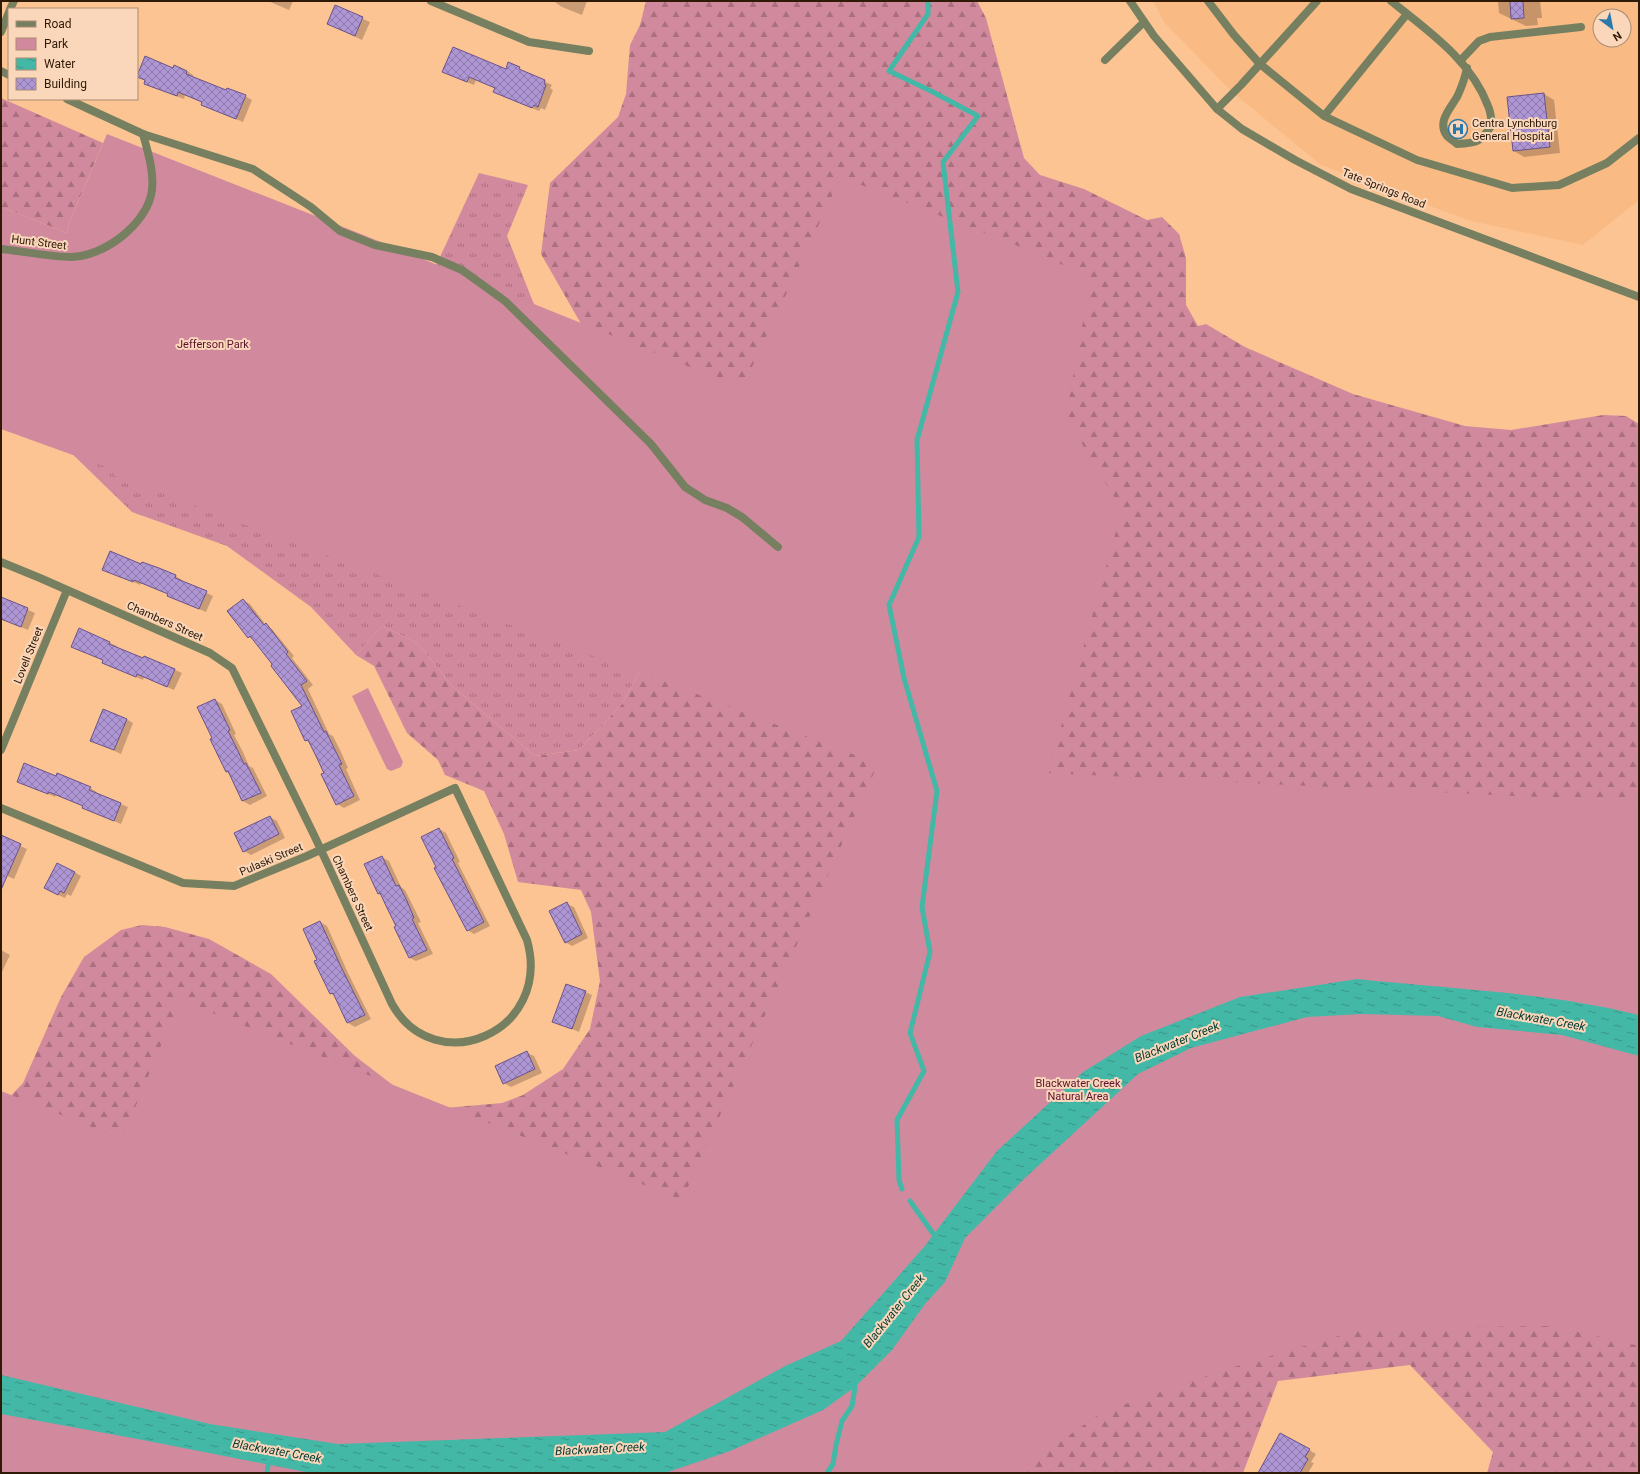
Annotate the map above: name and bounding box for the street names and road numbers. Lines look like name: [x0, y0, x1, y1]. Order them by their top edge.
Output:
street label: Tate Springs Road: [1340, 166, 1428, 211]
street label: Hunt Street: [11, 233, 68, 252]
street label: Chambers Street: [125, 599, 205, 644]
street label: Lovell Street: [11, 624, 46, 686]
street label: Pulaski Street: [238, 840, 305, 879]
street label: Chambers Street: [329, 853, 376, 933]

